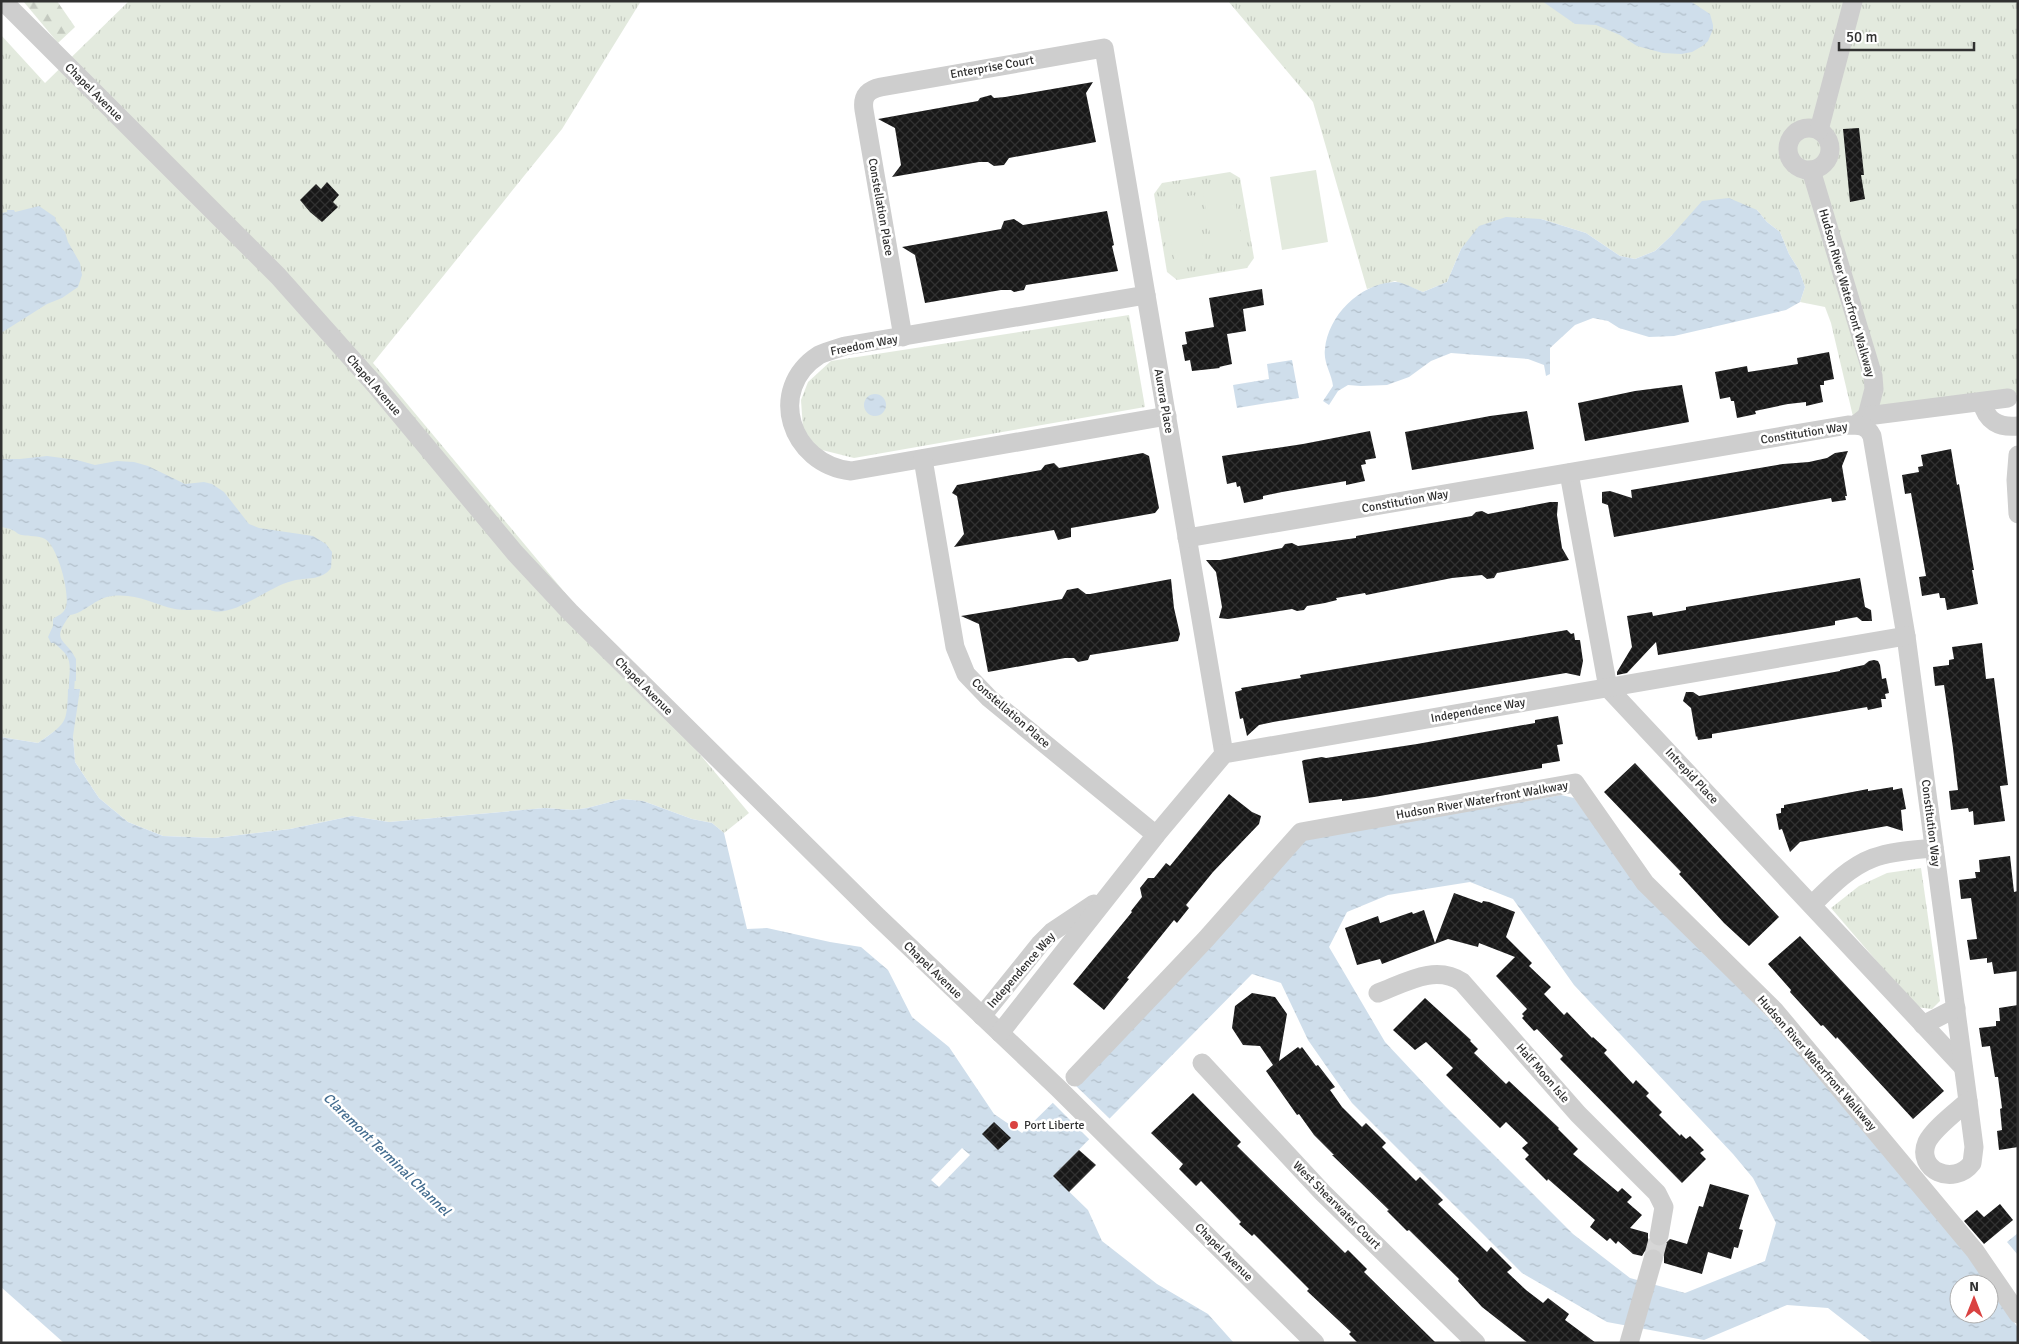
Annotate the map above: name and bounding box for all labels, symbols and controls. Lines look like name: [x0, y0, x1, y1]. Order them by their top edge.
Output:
scale bar: [1839, 20, 1974, 52]
text: 50 m: [1846, 28, 1877, 46]
street label: Enterprise Court: [949, 53, 1035, 82]
street label: Chapel Avenue: [61, 60, 126, 125]
street label: Constellation Place: [865, 157, 897, 257]
street label: Hudson River Waterfront Walkway: [1815, 207, 1878, 379]
street label: Freedom Way: [829, 332, 899, 359]
street label: Chapel Avenue: [343, 352, 404, 419]
street label: Aurora Place: [1150, 368, 1177, 435]
street label: Constitution Way: [1760, 419, 1849, 448]
street label: Constitution Way: [1361, 486, 1450, 516]
street label: Chapel Avenue: [611, 654, 676, 719]
street label: Constellation Place: [968, 675, 1053, 752]
street label: Independence Way: [1430, 695, 1527, 726]
street label: Intrepid Place: [1662, 745, 1721, 807]
street label: Hudson River Waterfront Walkway: [1395, 778, 1570, 823]
street label: Constitution Way: [1918, 779, 1943, 868]
street label: Independence Way: [984, 929, 1059, 1011]
street label: Chapel Avenue: [900, 939, 965, 1002]
street label: Hudson River Waterfront Walkway: [1754, 993, 1880, 1134]
street label: Half Moon Isle: [1513, 1041, 1573, 1106]
water label: Claremont Terminal Channel: [320, 1089, 454, 1220]
place label: Port Liberte: [1024, 1118, 1085, 1133]
marker: Port Liberte: [1008, 1119, 1020, 1131]
street label: West Shearwater Court: [1290, 1158, 1384, 1252]
street label: Chapel Avenue: [1191, 1220, 1256, 1285]
north arrow: [1949, 1274, 1999, 1324]
text: N: [1969, 1278, 1979, 1295]

